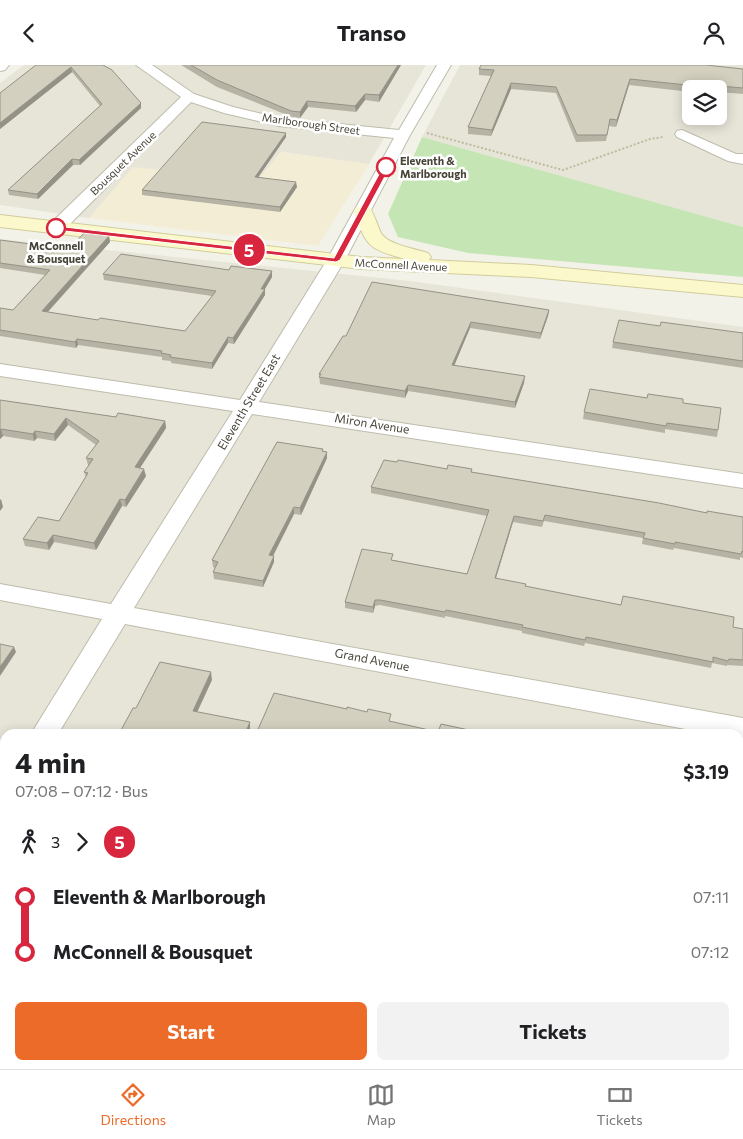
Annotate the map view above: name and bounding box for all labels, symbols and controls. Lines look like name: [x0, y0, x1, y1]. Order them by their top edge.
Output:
icon: back: [15, 19, 43, 47]
text: Transo: [337, 19, 406, 46]
icon: person: [700, 19, 728, 47]
map controls: [682, 80, 727, 125]
button: layers: [682, 80, 727, 125]
street label: Marlborough Street: [261, 110, 361, 137]
street label: Bousquet Avenue: [87, 128, 158, 197]
place label: Eleventh & Marlborough: [400, 154, 467, 180]
marker: Eleventh & Marlborough: [376, 157, 396, 177]
marker: McConnell & Bousquet: [46, 218, 66, 238]
line badge: 5: [233, 234, 265, 266]
place label: McConnell & Bousquet: [27, 239, 86, 265]
text: 5: [244, 239, 254, 261]
street label: McConnell Avenue: [354, 256, 448, 273]
street label: Eleventh Street East: [214, 351, 282, 452]
street label: Miron Avenue: [334, 410, 411, 436]
street label: Grand Avenue: [334, 645, 411, 673]
text: 4 min: [15, 745, 86, 779]
text: $3.19: [683, 760, 729, 783]
text: 07:08 – 07:12 · Bus: [15, 781, 148, 800]
icon: walk: [15, 828, 43, 856]
icon: forward: [68, 828, 96, 856]
text: 5: [114, 831, 125, 853]
text: 3: [51, 832, 60, 851]
text: Eleventh & Marlborough: [53, 885, 266, 908]
text: 07:11: [693, 887, 729, 906]
text: McConnell & Bousquet: [53, 940, 252, 963]
text: 07:12: [691, 942, 729, 961]
button: Start: [15, 1002, 367, 1060]
button: Tickets: [377, 1002, 729, 1060]
tab: Directions: [100, 1081, 166, 1128]
tab: Map: [367, 1081, 396, 1128]
tab: Tickets: [596, 1081, 643, 1128]

